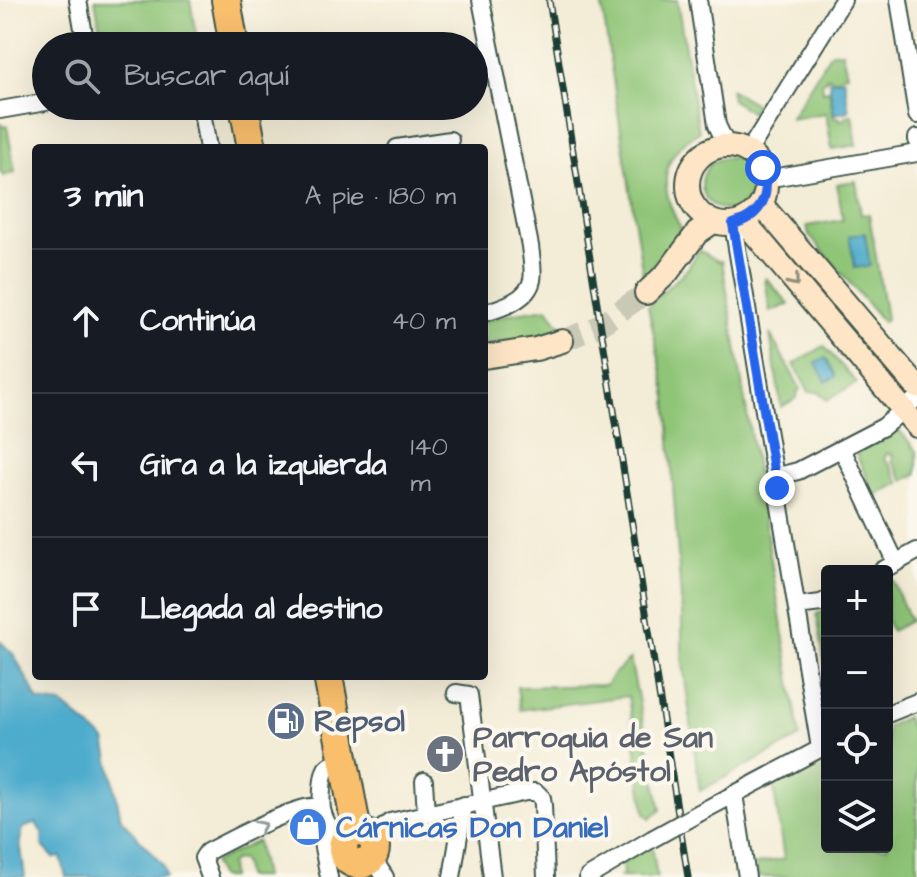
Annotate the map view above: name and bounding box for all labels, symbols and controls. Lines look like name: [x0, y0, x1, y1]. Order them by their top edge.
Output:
search box: [32, 32, 488, 120]
icon: search: [60, 54, 104, 98]
text: Buscar aquí: [124, 55, 289, 97]
route start: [745, 150, 781, 186]
text: 3 min: [64, 172, 144, 220]
text: A pie · 180 m: [305, 178, 456, 214]
one-way arrow: [784, 271, 799, 286]
icon: ahead: [64, 299, 108, 343]
text: Continúa: [140, 300, 255, 342]
text: 40 m: [391, 303, 456, 339]
text: 140 m: [410, 429, 448, 501]
icon: left: [64, 443, 108, 487]
text: Gira a la izquierda: [140, 444, 386, 486]
route end: [759, 470, 795, 506]
map controls: [821, 565, 893, 853]
button: +: [821, 565, 893, 637]
icon: arrive: [64, 587, 108, 631]
text: Llegada al destino: [140, 588, 382, 630]
button: −: [821, 637, 893, 709]
fuel station icon: Repsol: [265, 700, 307, 742]
place label: Repsol: [314, 701, 405, 744]
button: locate: [821, 709, 893, 781]
place label: Parroquia de San Pedro Apóstol: [473, 717, 713, 794]
church icon: Parroquia de San Pedro Apóstol: [424, 733, 466, 775]
button: layers: [821, 781, 893, 853]
shop icon: Cárnicas Don Daniel: [287, 806, 329, 848]
place label: Cárnicas Don Daniel: [336, 807, 609, 849]
one-way arrow: [252, 820, 267, 836]

